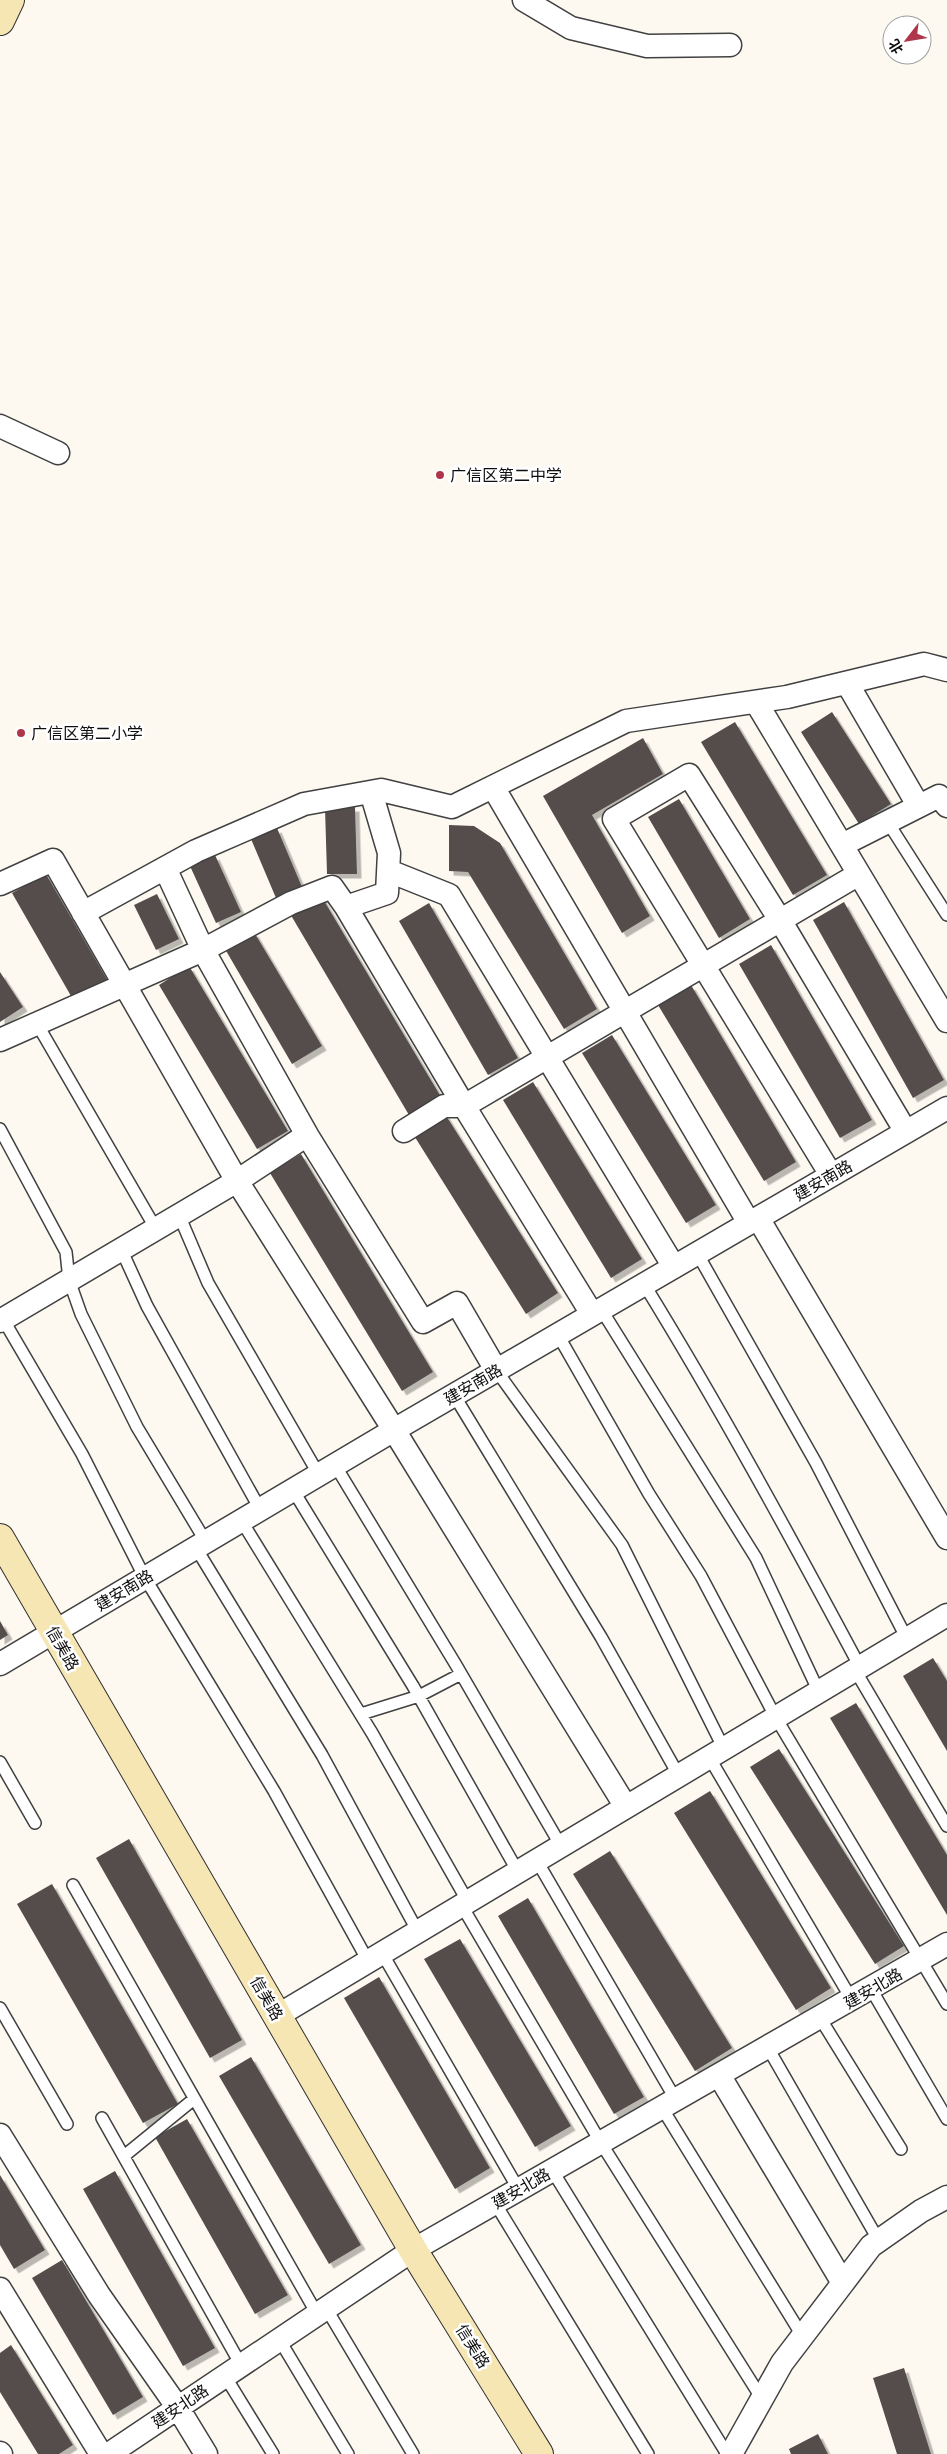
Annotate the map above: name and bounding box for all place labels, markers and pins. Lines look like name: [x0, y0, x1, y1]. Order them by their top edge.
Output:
place label: 广信区第二中学: [450, 466, 562, 485]
marker: 广信区第二中学: [434, 469, 446, 481]
place label: 广信区第二小学: [31, 724, 143, 743]
marker: 广信区第二小学: [15, 727, 27, 739]

